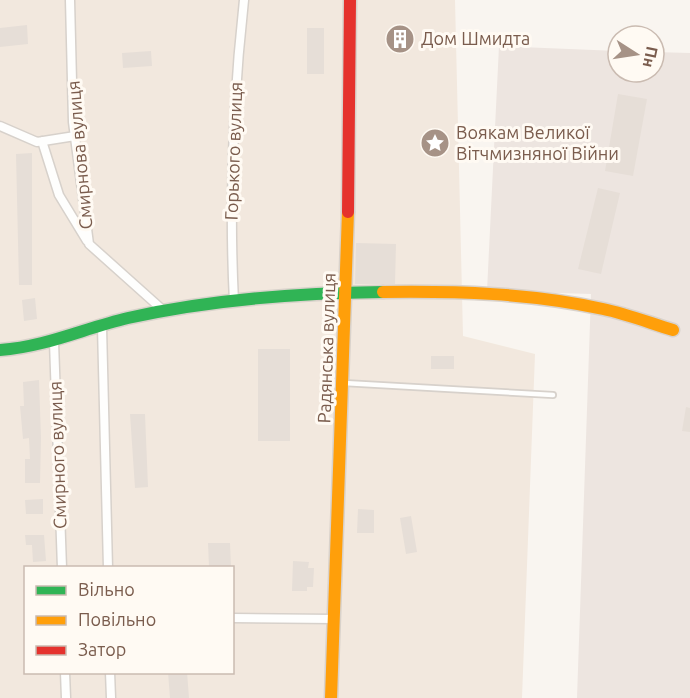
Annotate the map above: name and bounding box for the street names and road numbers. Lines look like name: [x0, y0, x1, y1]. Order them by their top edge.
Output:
street label: Смирнова вулиця: [63, 80, 95, 230]
street label: Горького вулиця: [221, 81, 245, 221]
street label: Радянська вулиця: [313, 272, 339, 424]
street label: Смирного вулиця: [44, 381, 70, 529]

